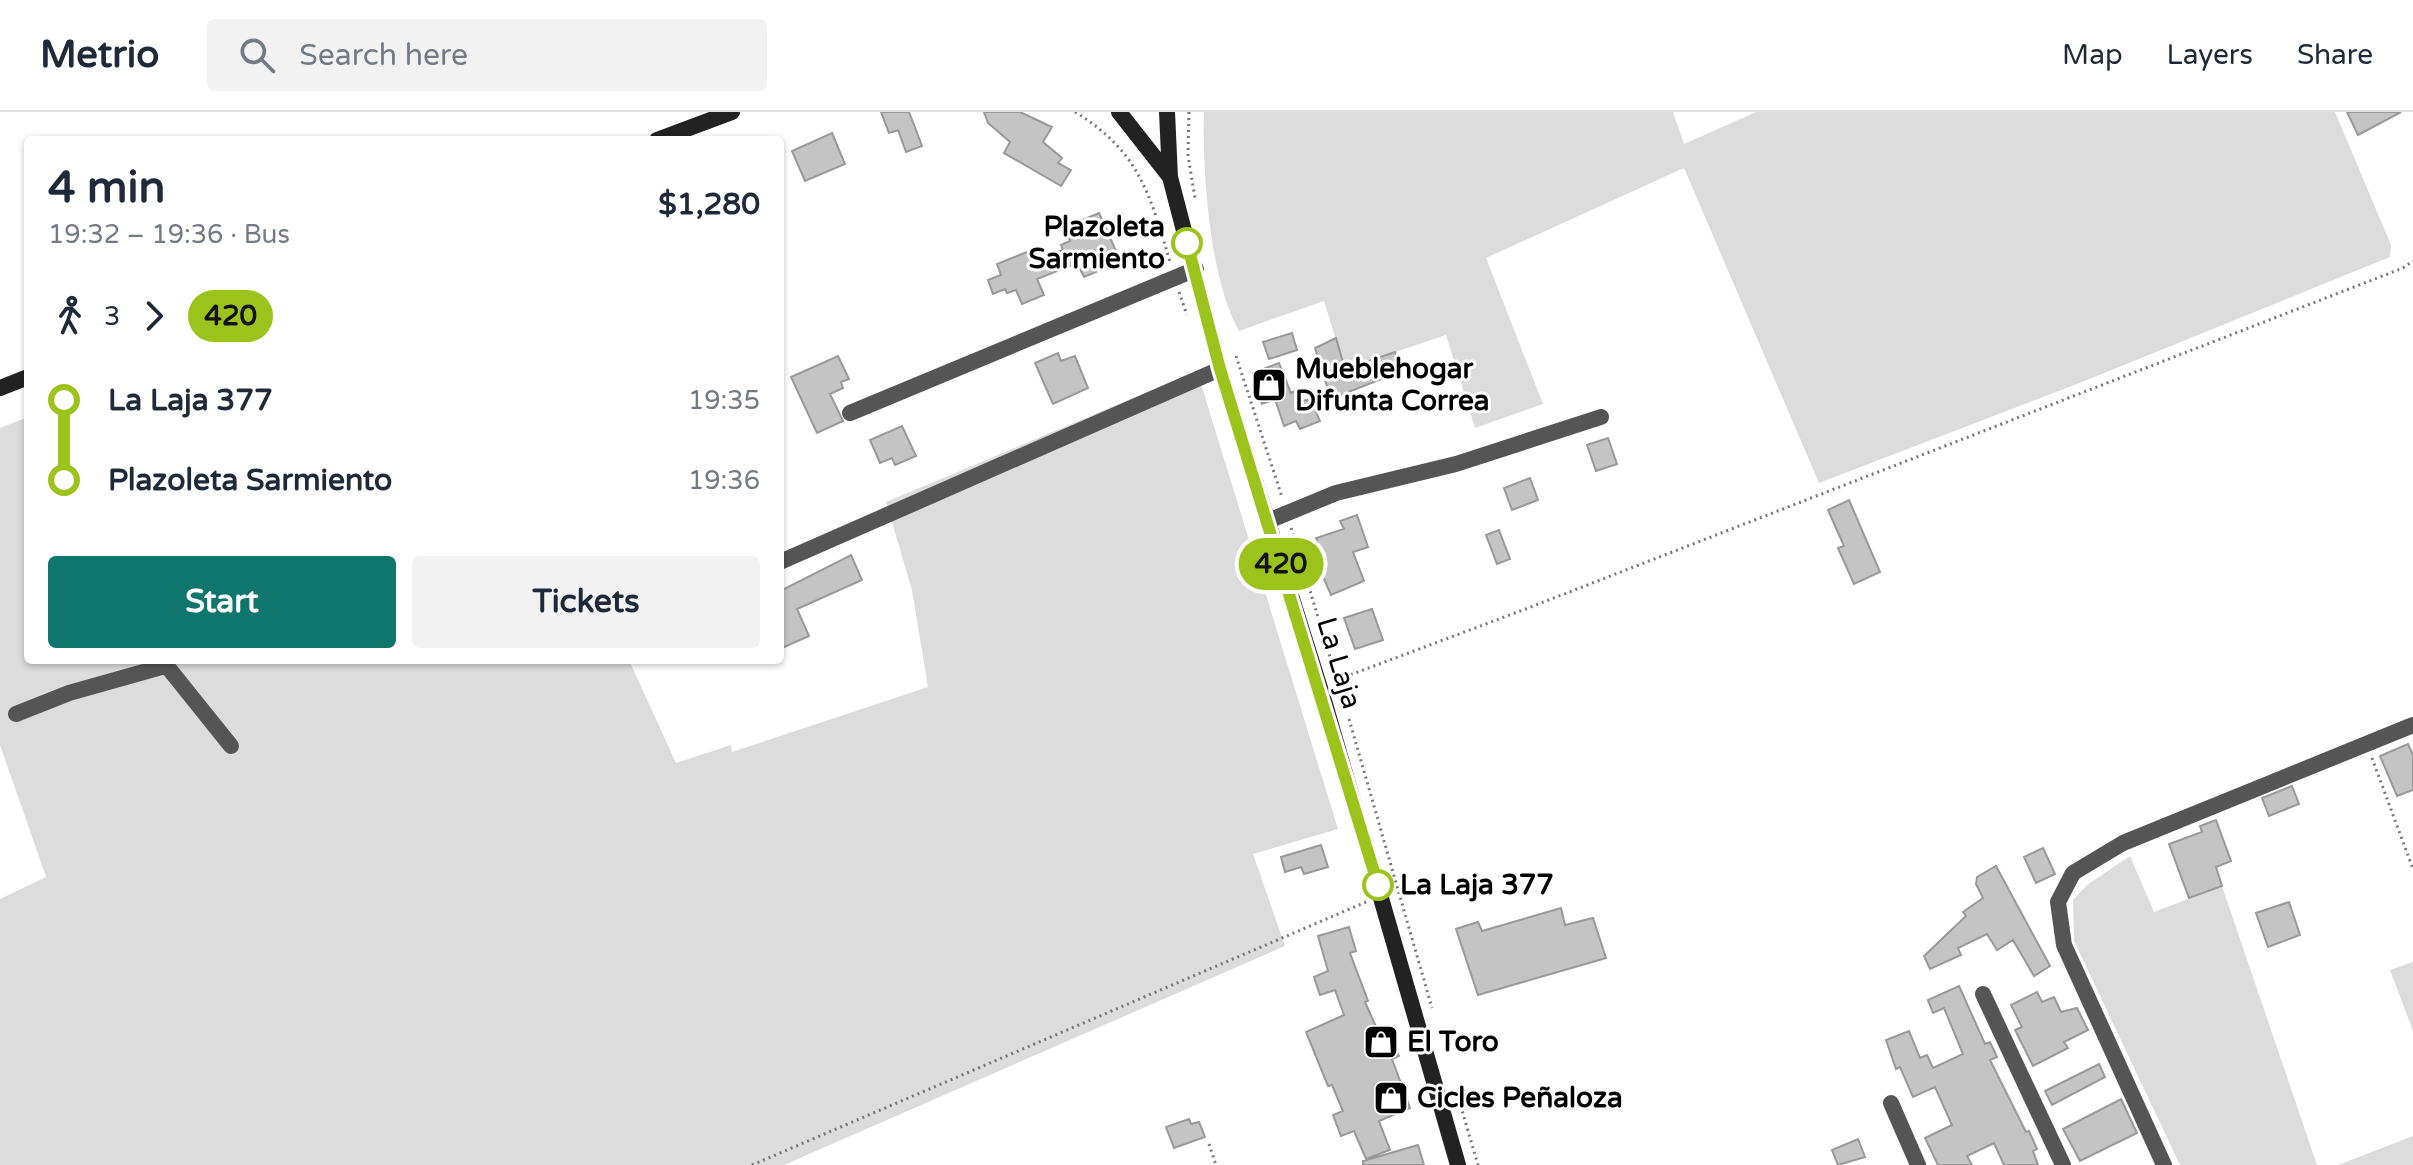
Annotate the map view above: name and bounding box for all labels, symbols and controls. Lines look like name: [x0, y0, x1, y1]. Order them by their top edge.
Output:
search box: [207, 19, 767, 91]
text: Metrio: [40, 32, 159, 78]
icon: search: [235, 33, 279, 77]
text: Search here: [299, 37, 468, 74]
text: Map: [2062, 38, 2123, 72]
text: Layers: [2167, 38, 2253, 72]
text: Share: [2297, 38, 2373, 72]
text: 4 min: [48, 162, 165, 215]
text: $1,280: [658, 186, 760, 223]
place label: Plazoleta Sarmiento: [1029, 210, 1165, 276]
text: 19:32 – 19:36 · Bus: [48, 219, 290, 250]
marker: Plazoleta Sarmiento: [1172, 228, 1202, 258]
icon: walk: [48, 294, 92, 338]
icon: forward: [132, 294, 176, 338]
text: 420: [204, 299, 257, 333]
text: 3: [104, 301, 120, 332]
place label: Mueblehogar Difunta Correa: [1295, 352, 1490, 418]
shop icon: Mueblehogar Difunta Correa: [1250, 366, 1288, 404]
text: La Laja 377: [108, 382, 273, 419]
text: 19:35: [688, 385, 760, 416]
text: Plazoleta Sarmiento: [108, 462, 392, 499]
text: 19:36: [688, 465, 760, 496]
line badge: 420: [1235, 538, 1327, 590]
text: 420: [1255, 547, 1307, 581]
button: Start: [48, 556, 396, 648]
button: Tickets: [412, 556, 760, 648]
street label: La Laja: [1309, 613, 1369, 713]
place label: La Laja 377: [1400, 868, 1554, 902]
marker: La Laja 377: [1363, 870, 1393, 900]
shop icon: El Toro: [1362, 1023, 1400, 1061]
place label: El Toro: [1407, 1025, 1499, 1059]
shop icon: Cicles Peñaloza: [1372, 1079, 1410, 1117]
place label: Cicles Peñaloza: [1417, 1081, 1623, 1115]

